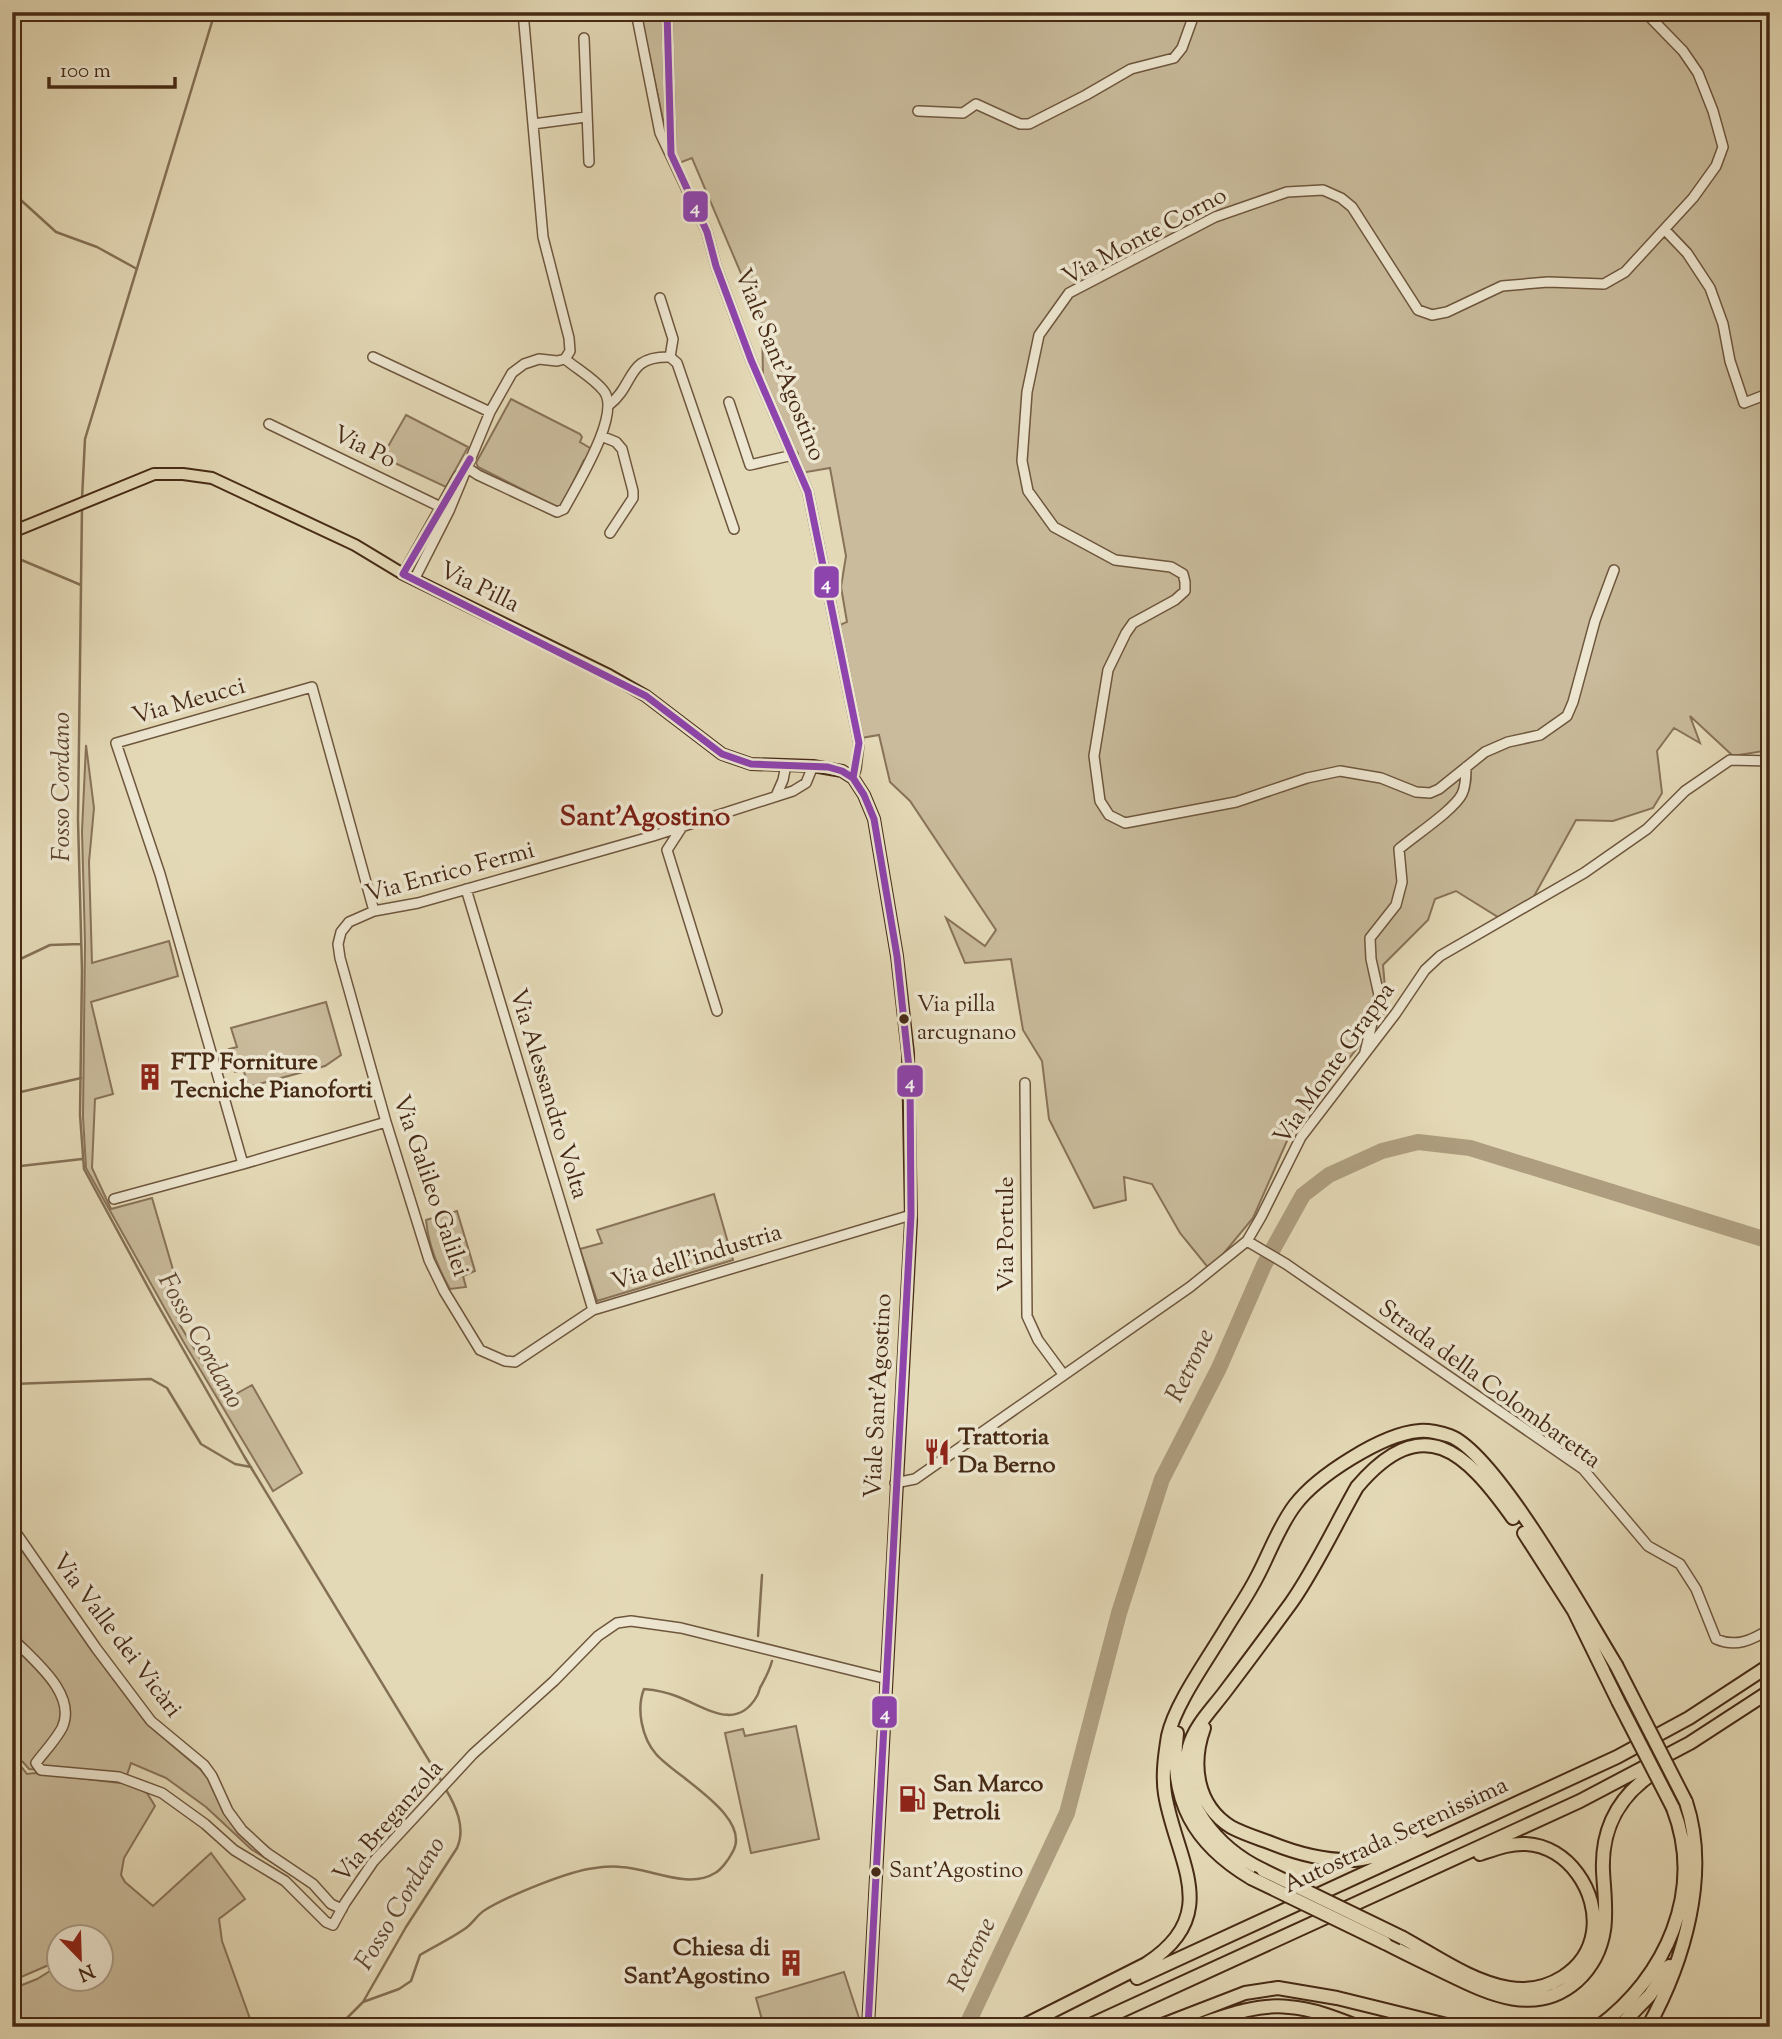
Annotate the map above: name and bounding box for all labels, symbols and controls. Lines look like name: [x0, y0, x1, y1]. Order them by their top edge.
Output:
scale bar: [49, 46, 175, 90]
text: 100 m: [60, 57, 111, 87]
street label: Via Monte Corno: [1057, 179, 1233, 295]
line badge: 4: [682, 190, 709, 223]
text: 4: [689, 195, 700, 222]
street label: Viale Sant'Agostino: [725, 264, 833, 466]
street label: Via Po: [327, 418, 401, 478]
street label: Via Pilla: [433, 554, 525, 622]
line badge: 4: [813, 565, 840, 599]
text: 4: [820, 571, 831, 598]
street label: Via Meucci: [128, 670, 250, 734]
water label: Fosso Cordano: [44, 712, 81, 862]
district label: Sant'Agostino: [560, 798, 730, 838]
street label: Via Enrico Fermi: [362, 834, 539, 912]
street label: Via Monte Grappa: [1266, 976, 1404, 1152]
street label: Via Alessandro Volta: [500, 985, 596, 1203]
place label: Via pilla arcugnano: [917, 990, 1016, 1050]
marker: Via pilla arcugnano: [897, 1012, 911, 1026]
place label: FTP Forniture Tecniche Pianoforti: [171, 1046, 373, 1108]
building icon: FTP Forniture Tecniche Pianoforti: [135, 1062, 165, 1092]
line badge: 4: [896, 1064, 924, 1098]
text: 4: [904, 1070, 915, 1097]
street label: Via Galileo Galilei: [383, 1091, 477, 1281]
street label: Via Portule: [990, 1176, 1024, 1292]
street label: Via dell'industria: [608, 1216, 786, 1300]
water label: Fosso Cordano: [147, 1266, 253, 1416]
street label: Strada della Colombaretta: [1371, 1292, 1607, 1478]
street label: Viale Sant'Agostino: [857, 1293, 901, 1499]
water label: Retrone: [1157, 1323, 1225, 1409]
place label: Trattoria Da Berno: [958, 1421, 1056, 1483]
restaurant icon: Trattoria Da Berno: [922, 1437, 952, 1467]
street label: Via Valle dei Vicàri: [43, 1547, 189, 1725]
line badge: 4: [871, 1695, 898, 1729]
text: 4: [879, 1701, 890, 1728]
street label: Via Breganzola: [326, 1753, 452, 1891]
place label: San Marco Petroli: [933, 1768, 1043, 1830]
street label: Autostrada Serenissima: [1278, 1769, 1514, 1903]
fuel station icon: San Marco Petroli: [897, 1784, 927, 1814]
water label: Fosso Cordano: [347, 1830, 455, 1978]
place label: Sant'Agostino: [889, 1856, 1023, 1888]
marker: Sant'Agostino: [869, 1865, 883, 1879]
water label: Retrone: [940, 1912, 1006, 1998]
north arrow: [46, 1924, 116, 1994]
place label: Chiesa di Sant'Agostino: [624, 1932, 770, 1994]
building icon: Chiesa di Sant'Agostino: [776, 1948, 806, 1978]
text: N: [73, 1956, 98, 1987]

